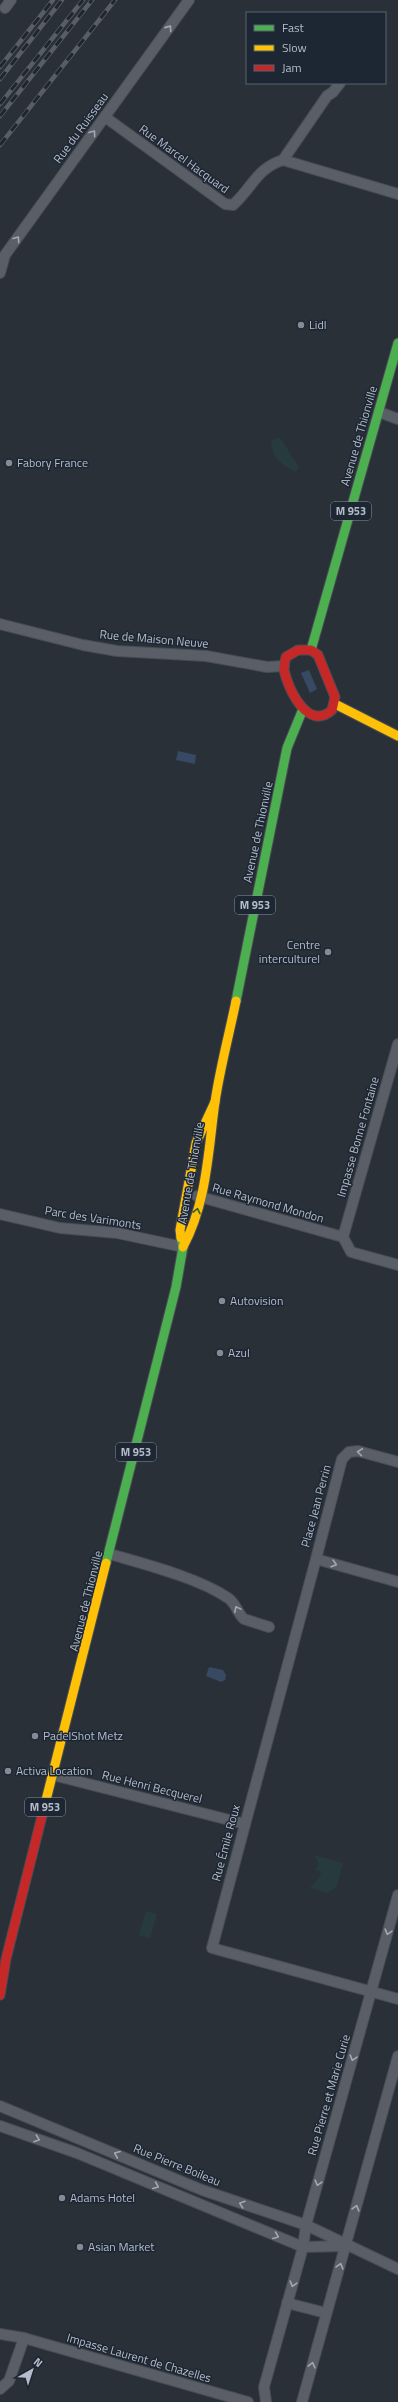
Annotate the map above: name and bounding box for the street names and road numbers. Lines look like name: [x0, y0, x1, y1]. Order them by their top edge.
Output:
street label: Rue du Ruisseau: [48, 88, 113, 167]
street label: Rue Marcel Hacquard: [135, 119, 233, 198]
street label: Avenue de Thionville: [335, 384, 382, 488]
road number: M 953: [331, 502, 371, 520]
street label: Rue de Maison Neuve: [99, 624, 209, 653]
street label: Avenue de Thionville: [237, 779, 278, 884]
road number: M 953: [235, 896, 275, 914]
street label: Impasse Bonne Fontaine: [331, 1074, 384, 1199]
street label: Avenue de Thionville: [172, 1120, 209, 1225]
street label: Rue Raymond Mondon: [210, 1177, 326, 1228]
street label: Parc des Varimonts: [43, 1200, 143, 1235]
road number: M 953: [116, 1443, 156, 1461]
street label: Place Jean Perrin: [295, 1462, 336, 1549]
street label: Avenue de Thionville: [64, 1548, 107, 1653]
street label: Rue Henri Becquerel: [100, 1765, 204, 1808]
road number: M 953: [25, 1798, 65, 1816]
street label: Rue Émile Roux: [206, 1802, 245, 1883]
street label: Rue Pierre et Marie Curie: [302, 2032, 355, 2158]
street label: Rue Pierre Boileau: [131, 2138, 224, 2191]
street label: Impasse Laurent de Chazelles: [65, 2328, 214, 2387]

